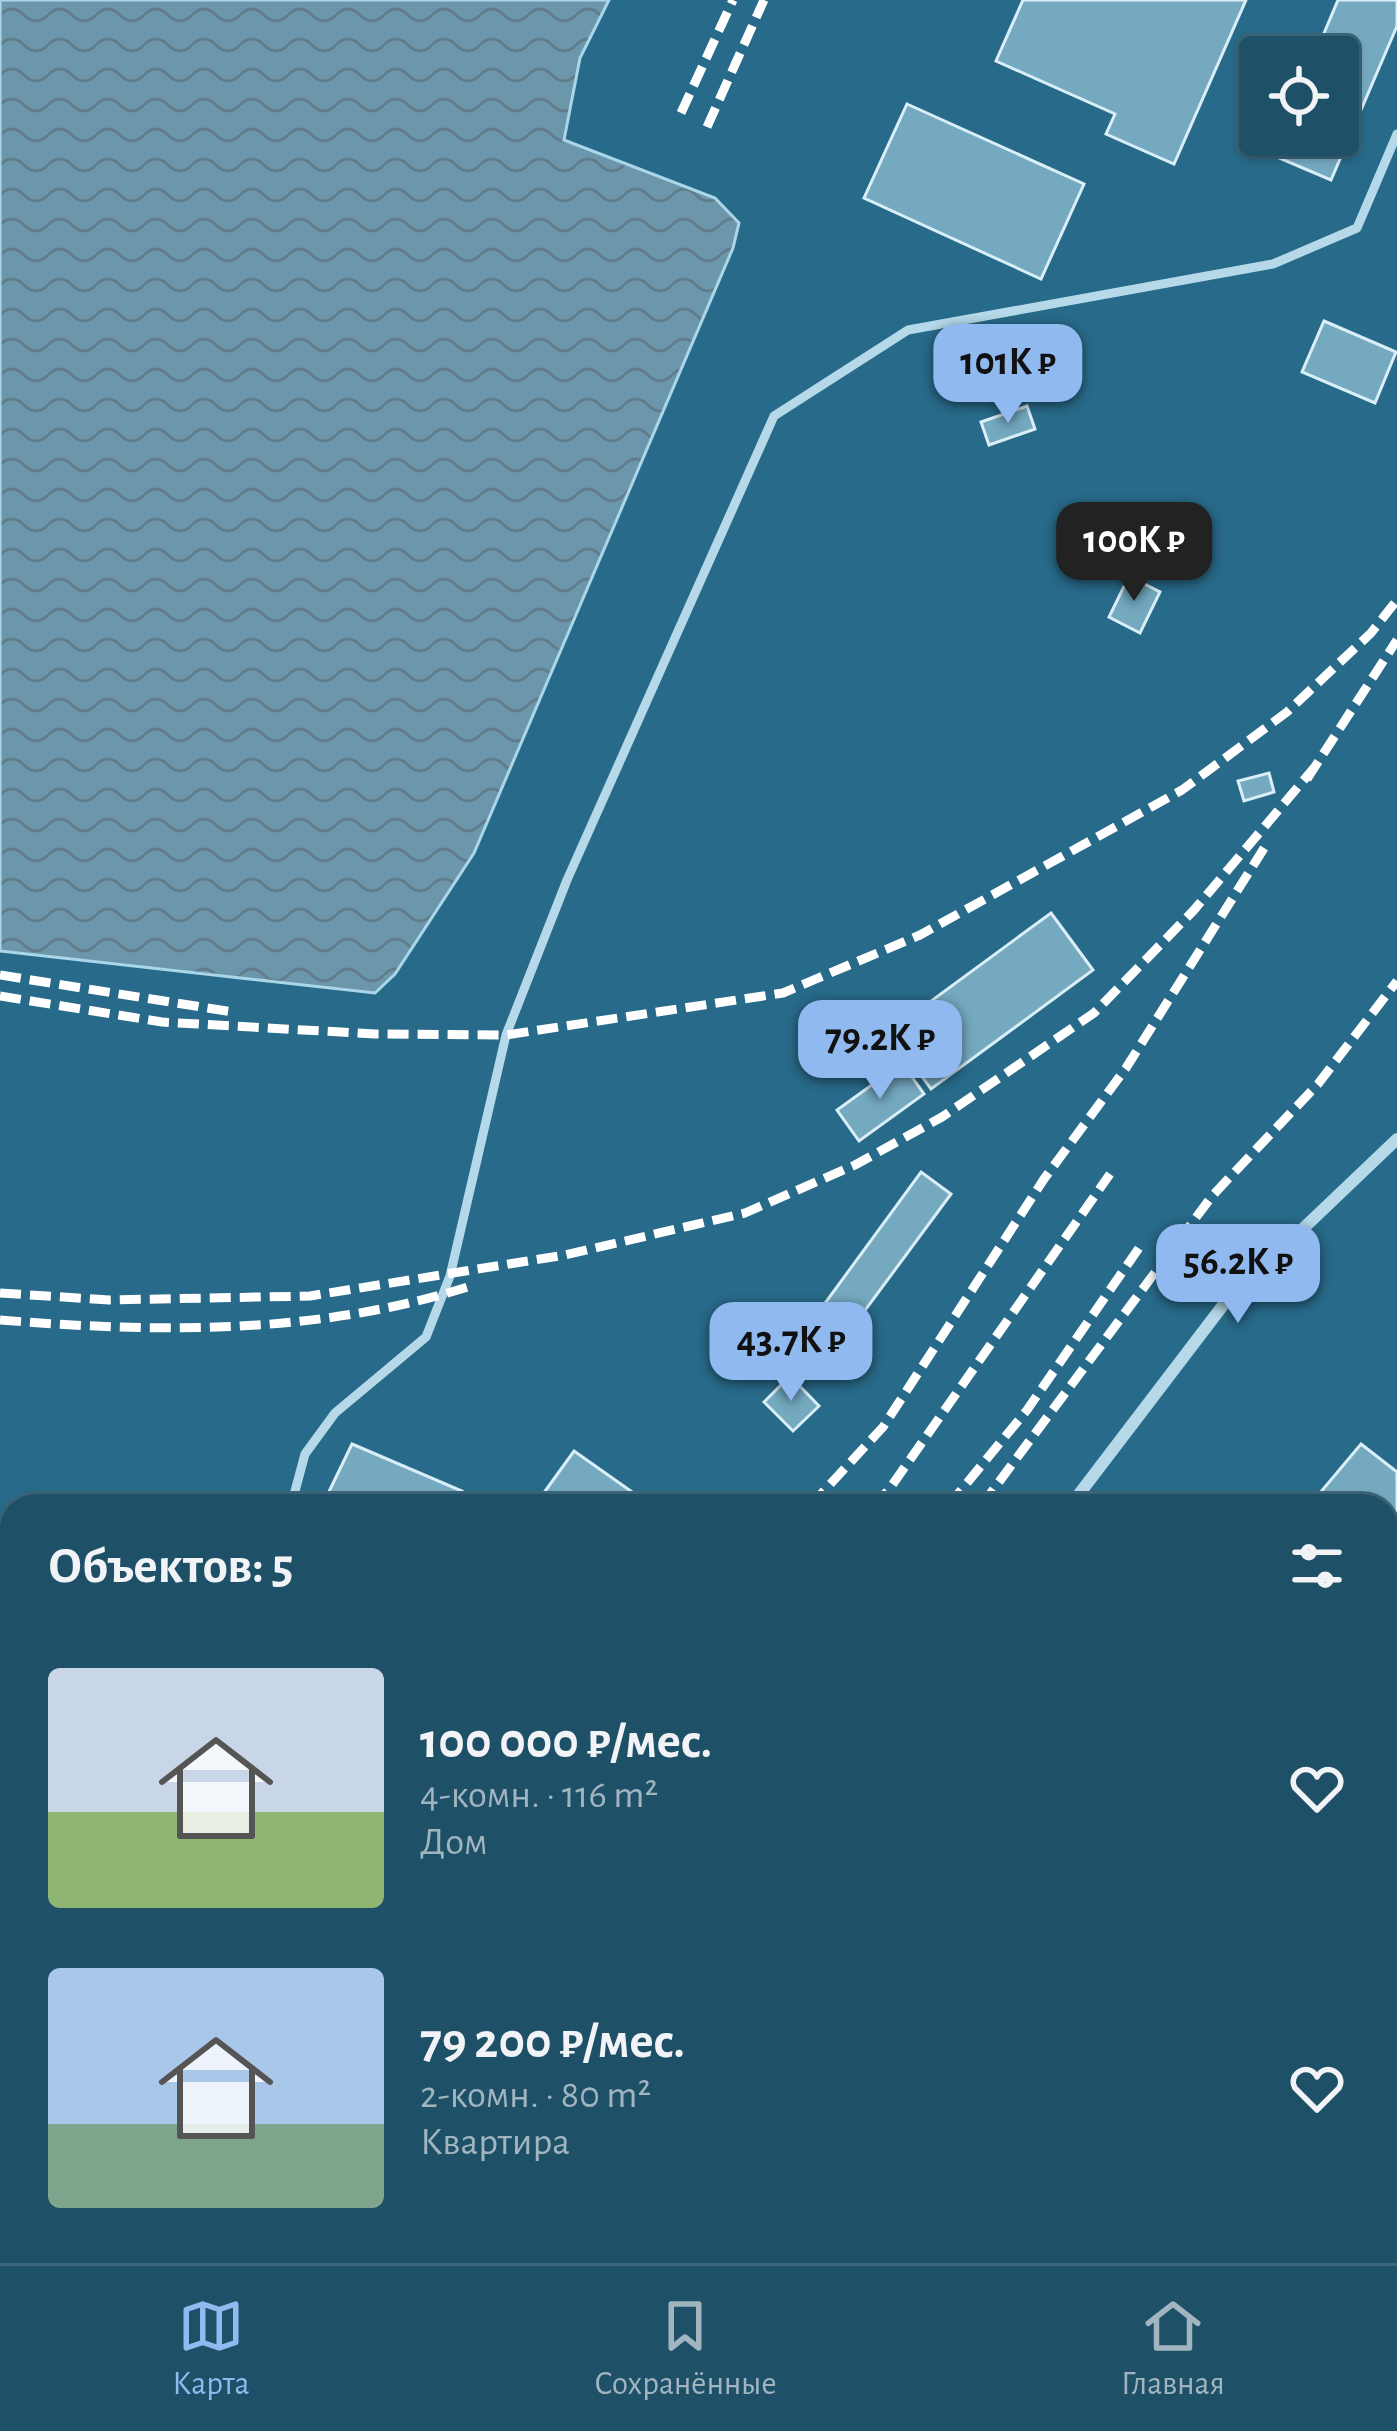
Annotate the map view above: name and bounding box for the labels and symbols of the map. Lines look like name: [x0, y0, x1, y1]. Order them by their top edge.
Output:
pin: 101K ₽: [910, 324, 1106, 426]
pin: 100K ₽: [1036, 502, 1232, 604]
pin: 79.2K ₽: [769, 1000, 991, 1102]
pin: 56.2K ₽: [1127, 1224, 1349, 1326]
pin: 43.7K ₽: [680, 1302, 902, 1404]

